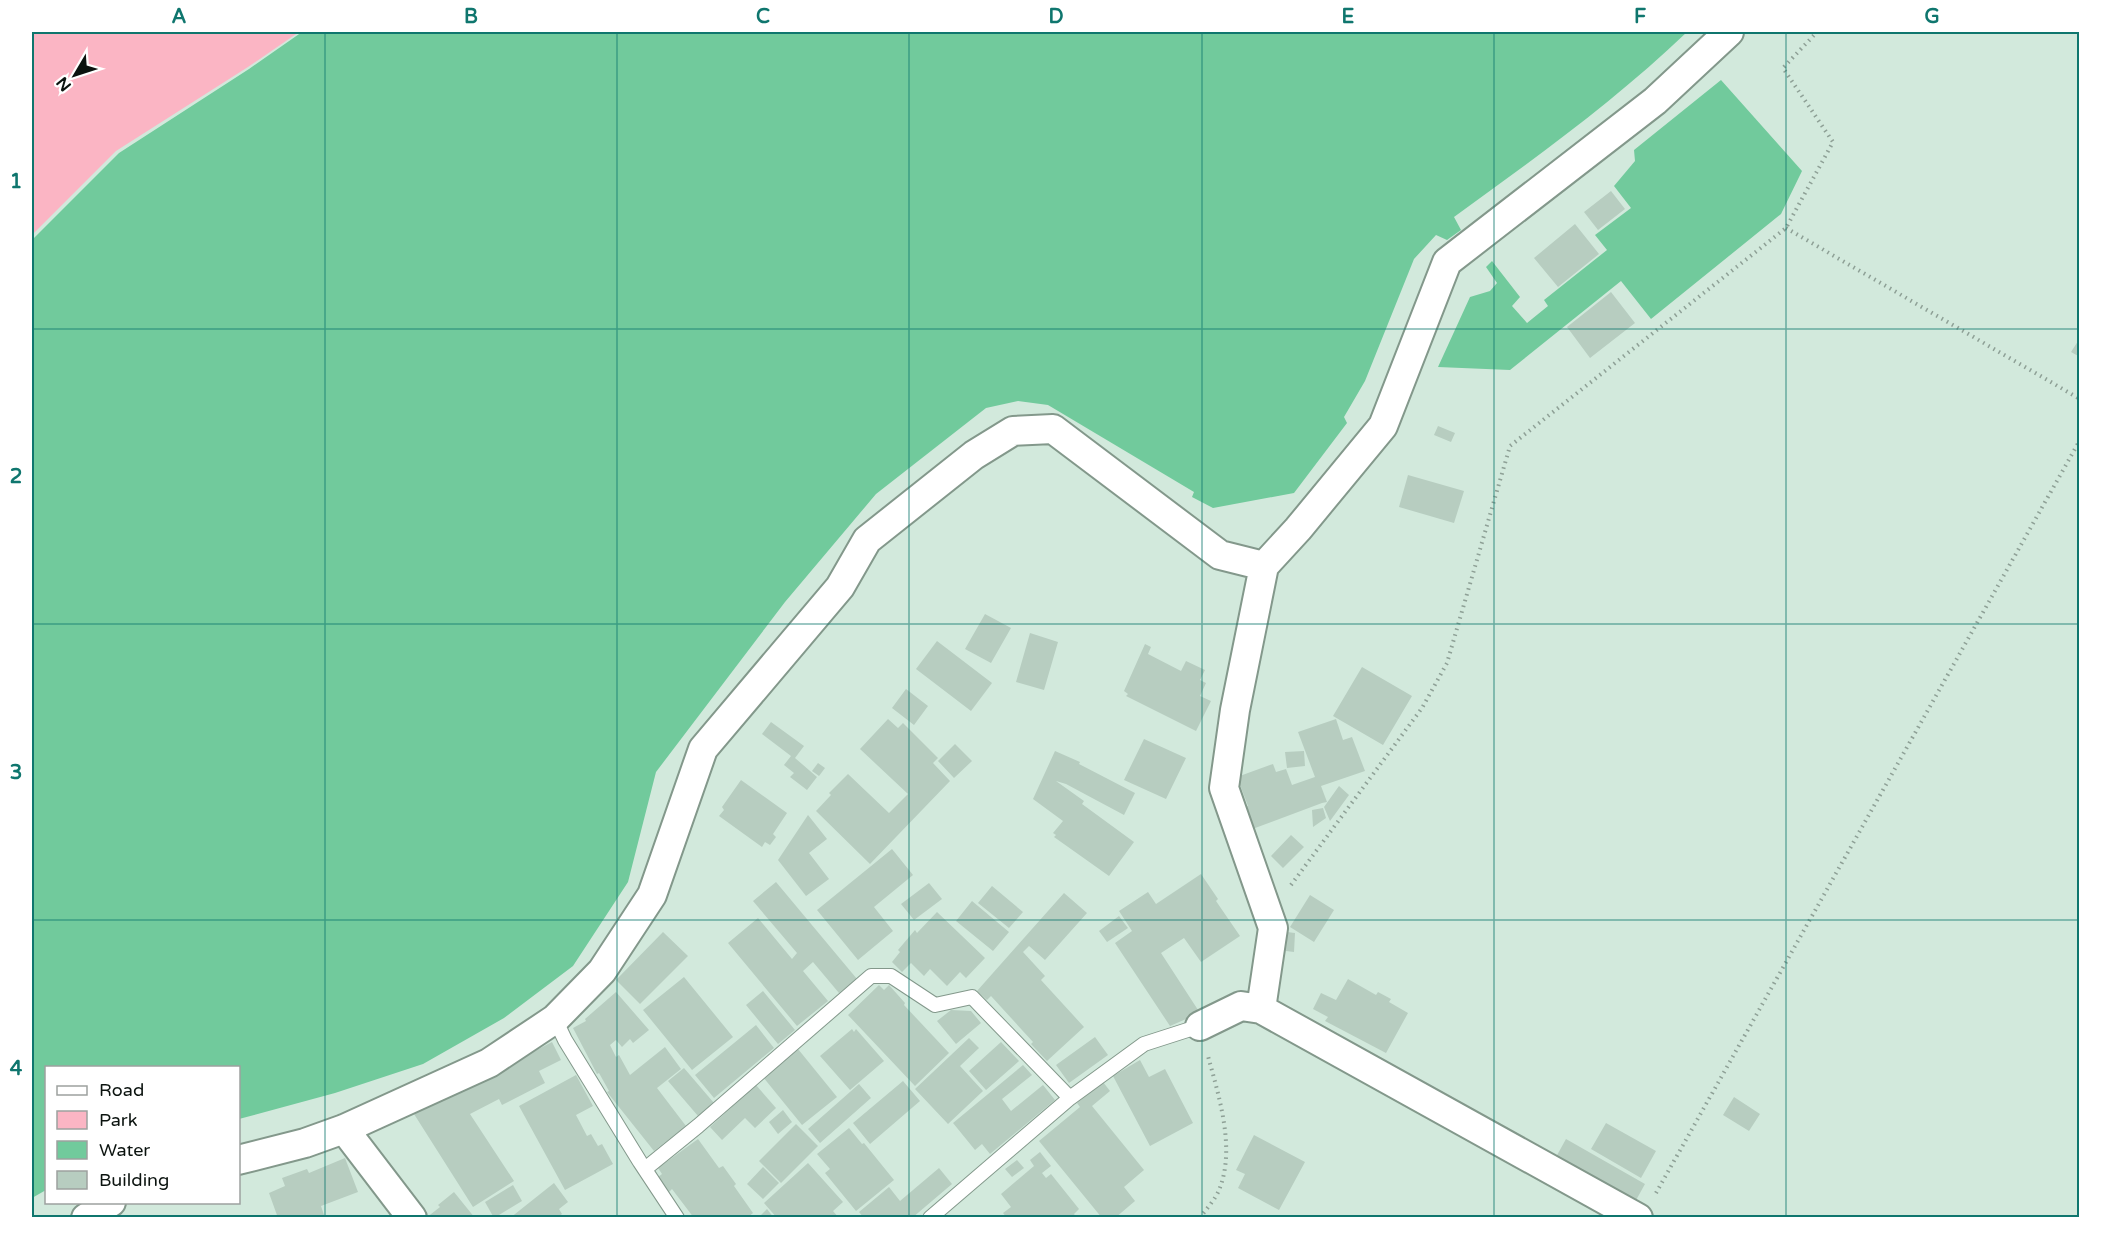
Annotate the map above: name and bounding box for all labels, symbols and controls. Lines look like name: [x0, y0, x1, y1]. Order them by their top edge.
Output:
text: A: [172, 5, 187, 29]
text: B: [464, 5, 478, 29]
text: C: [756, 5, 770, 29]
text: D: [1048, 5, 1064, 29]
text: E: [1342, 5, 1355, 29]
text: F: [1634, 5, 1646, 29]
text: G: [1924, 5, 1940, 29]
north arrow: [45, 45, 105, 105]
text: N: [52, 73, 76, 95]
text: 1: [10, 170, 22, 194]
text: 2: [10, 465, 22, 489]
text: 3: [10, 761, 22, 785]
text: 4: [10, 1057, 23, 1081]
legend: [45, 1066, 240, 1204]
text: Road: [99, 1079, 144, 1101]
text: Park: [99, 1109, 138, 1131]
text: Water: [99, 1139, 150, 1161]
text: Building: [99, 1169, 169, 1191]

